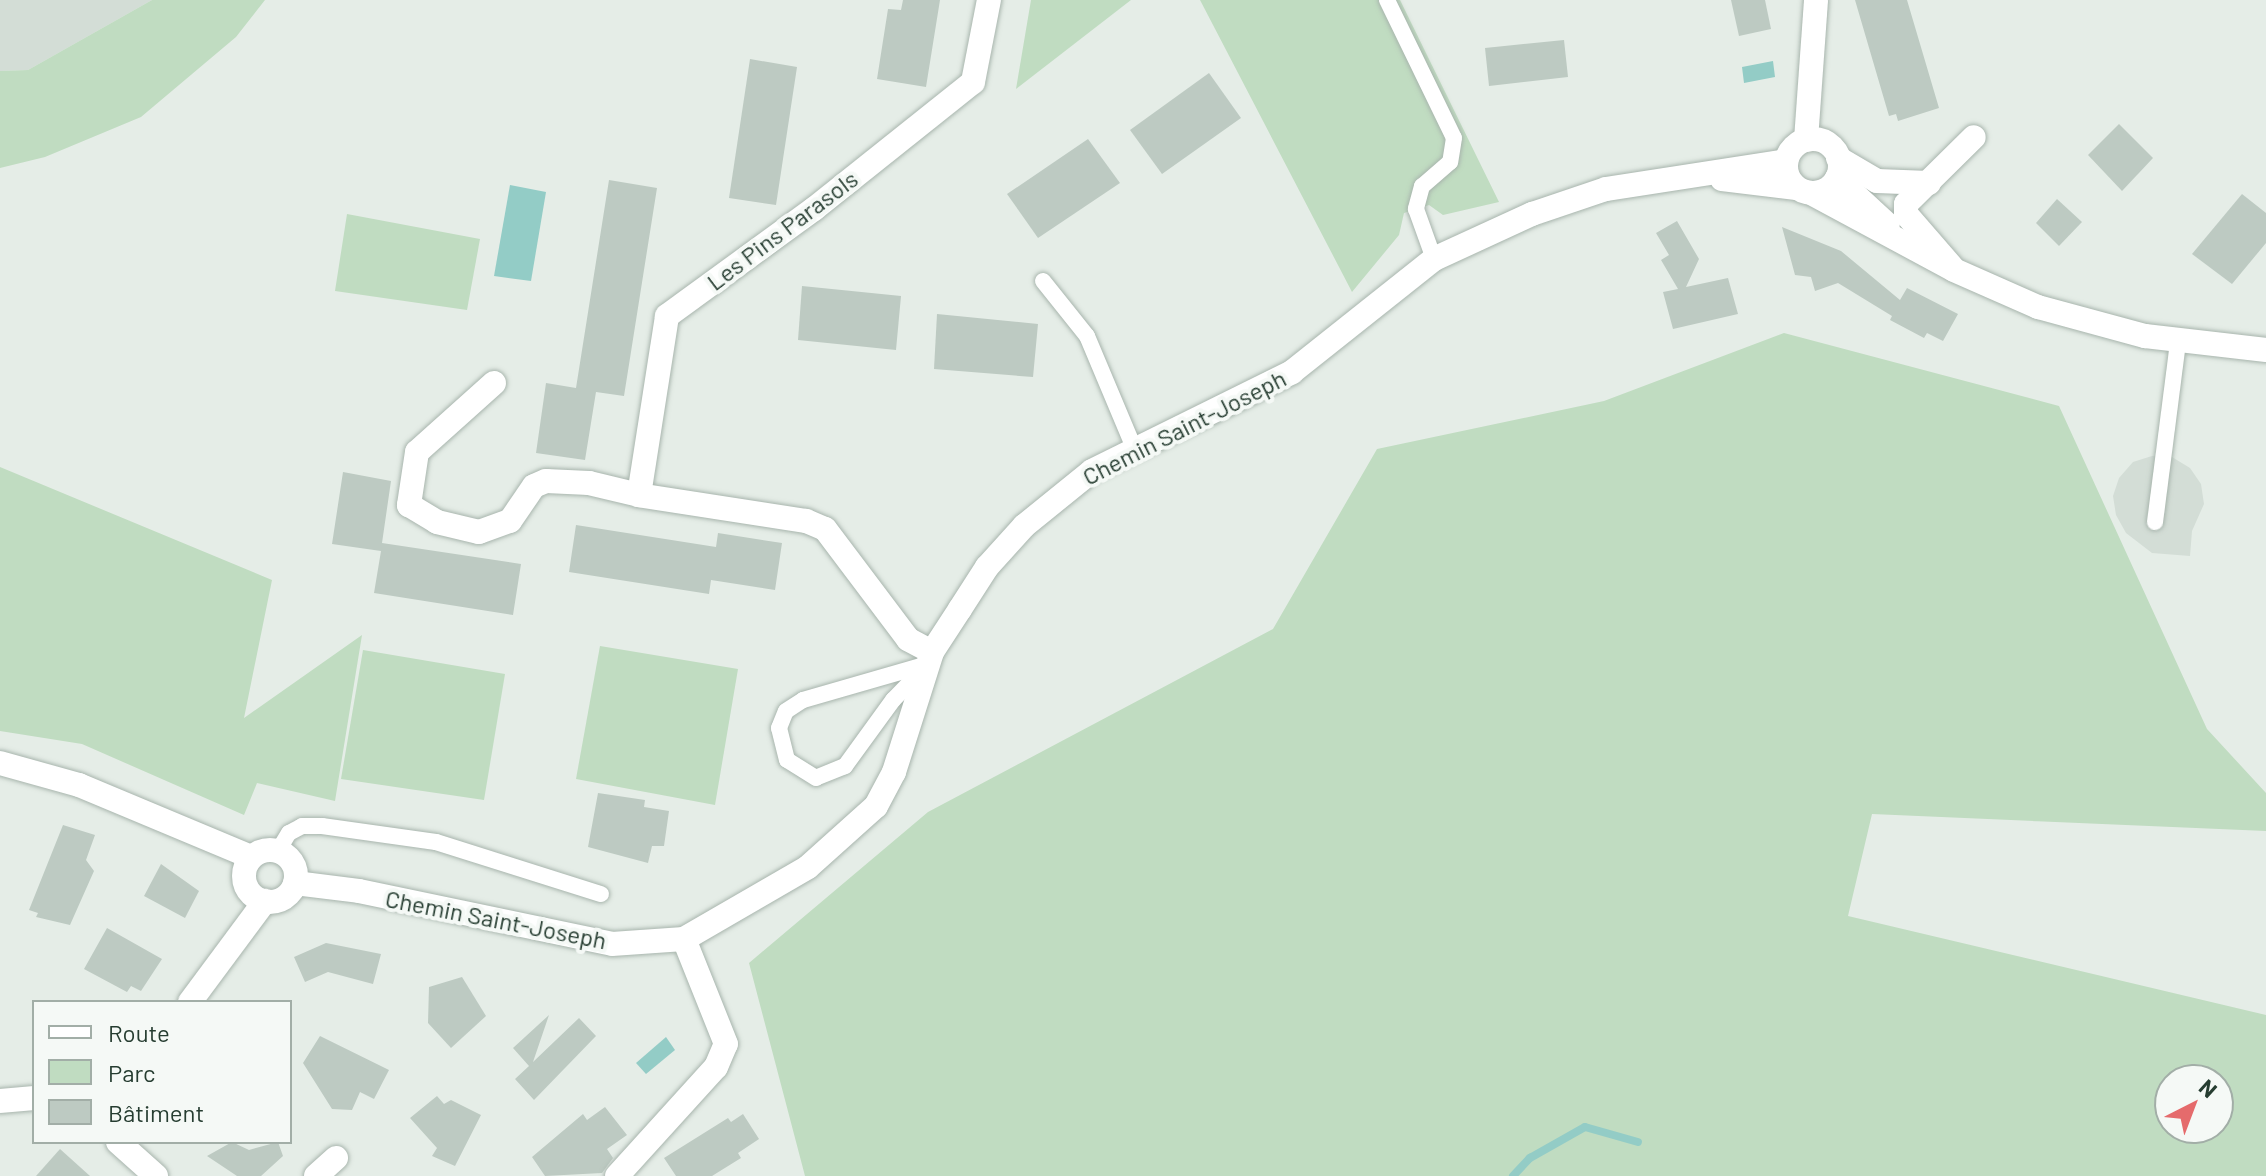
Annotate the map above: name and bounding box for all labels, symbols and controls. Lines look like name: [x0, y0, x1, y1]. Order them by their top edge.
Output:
street label: Les Pins Parasols: [701, 164, 863, 296]
street label: Chemin Saint-Joseph: [1078, 363, 1290, 491]
street label: Chemin Saint-Joseph: [383, 883, 609, 955]
legend: [32, 1000, 292, 1144]
text: Route: [108, 1018, 170, 1047]
text: Parc: [108, 1058, 156, 1087]
north arrow: [2154, 1064, 2234, 1144]
text: N: [2195, 1073, 2223, 1102]
text: Bâtiment: [108, 1098, 204, 1127]

